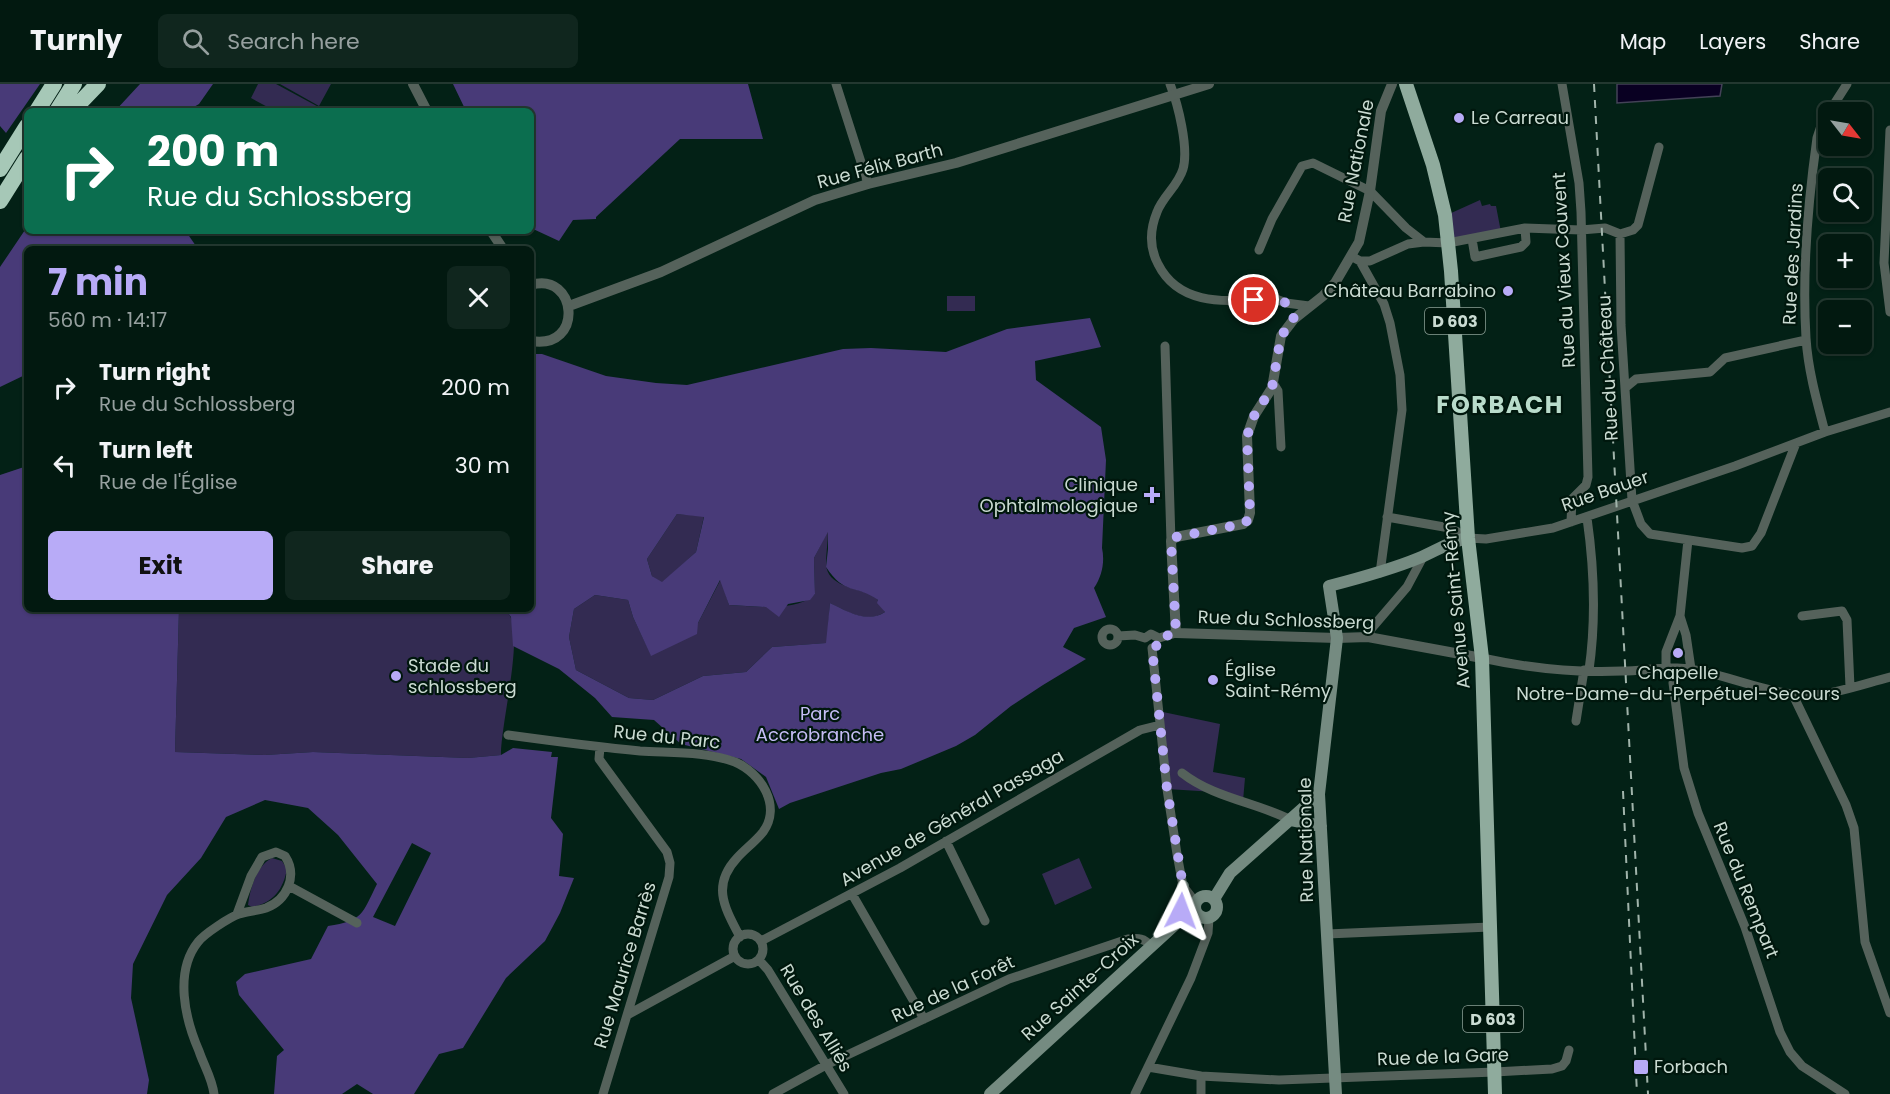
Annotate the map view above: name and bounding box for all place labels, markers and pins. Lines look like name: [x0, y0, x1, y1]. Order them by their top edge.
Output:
place label: Le Carreau: [1471, 105, 1569, 130]
marker: Le Carreau: [1452, 111, 1466, 125]
pin: [1228, 274, 1279, 325]
place label: Château Barrabino: [1324, 278, 1496, 303]
marker: Château Barrabino: [1501, 284, 1515, 298]
place label: Clinique Ophtalmologique: [980, 472, 1138, 518]
marker: Clinique Ophtalmologique: [1143, 486, 1161, 504]
marker: Chapelle Notre-Dame-du-Perpétuel-Secours: [1671, 646, 1685, 660]
place label: Stade du schlossberg: [408, 653, 517, 699]
place label: Église Saint-Rémy: [1225, 657, 1331, 703]
place label: Chapelle Notre-Dame-du-Perpétuel-Secours: [1516, 660, 1840, 706]
marker: Stade du schlossberg: [389, 669, 403, 683]
marker: Église Saint-Rémy: [1206, 673, 1220, 687]
place label: Forbach: [1654, 1054, 1728, 1079]
marker: Forbach: [1632, 1058, 1650, 1076]

